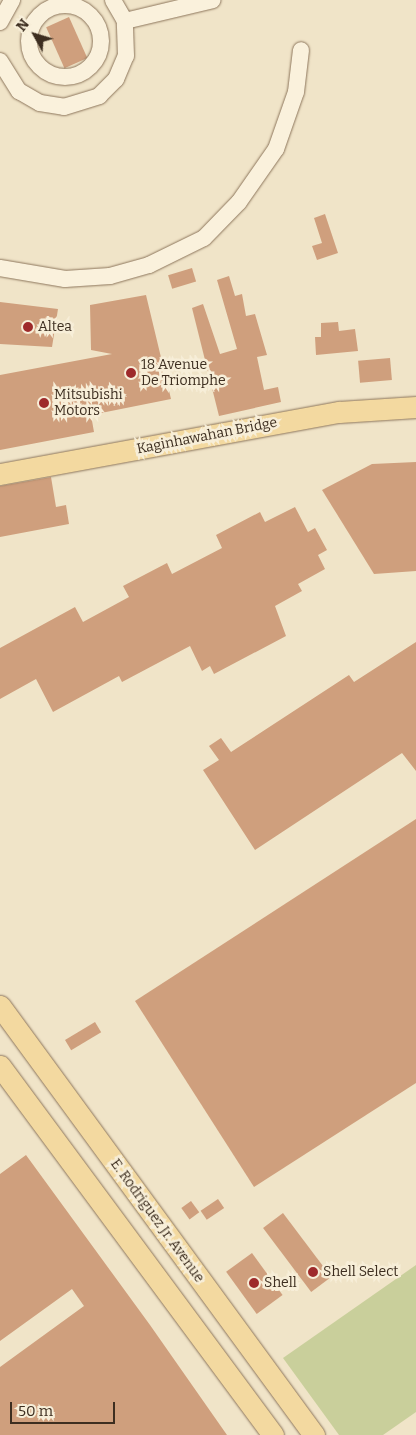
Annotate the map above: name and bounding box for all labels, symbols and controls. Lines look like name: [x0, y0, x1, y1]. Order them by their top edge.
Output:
north arrow: [10, 10, 60, 60]
text: N: [13, 16, 33, 35]
place label: Altea: [38, 319, 72, 335]
marker: Altea: [22, 321, 34, 333]
place label: 18 Avenue De Triomphe: [141, 357, 226, 390]
marker: 18 Avenue De Triomphe: [125, 367, 137, 379]
place label: Mitsubishi Motors: [54, 387, 123, 420]
marker: Mitsubishi Motors: [38, 397, 50, 409]
street label: Kaginhawahan Bridge: [135, 414, 279, 458]
street label: E. Rodriguez Jr. Avenue: [107, 1156, 207, 1286]
place label: Shell Select: [323, 1264, 398, 1280]
marker: Shell Select: [307, 1266, 319, 1278]
place label: Shell: [264, 1275, 297, 1291]
marker: Shell: [248, 1277, 260, 1289]
scale bar: [12, 1392, 118, 1424]
text: 50 m: [18, 1402, 53, 1420]

